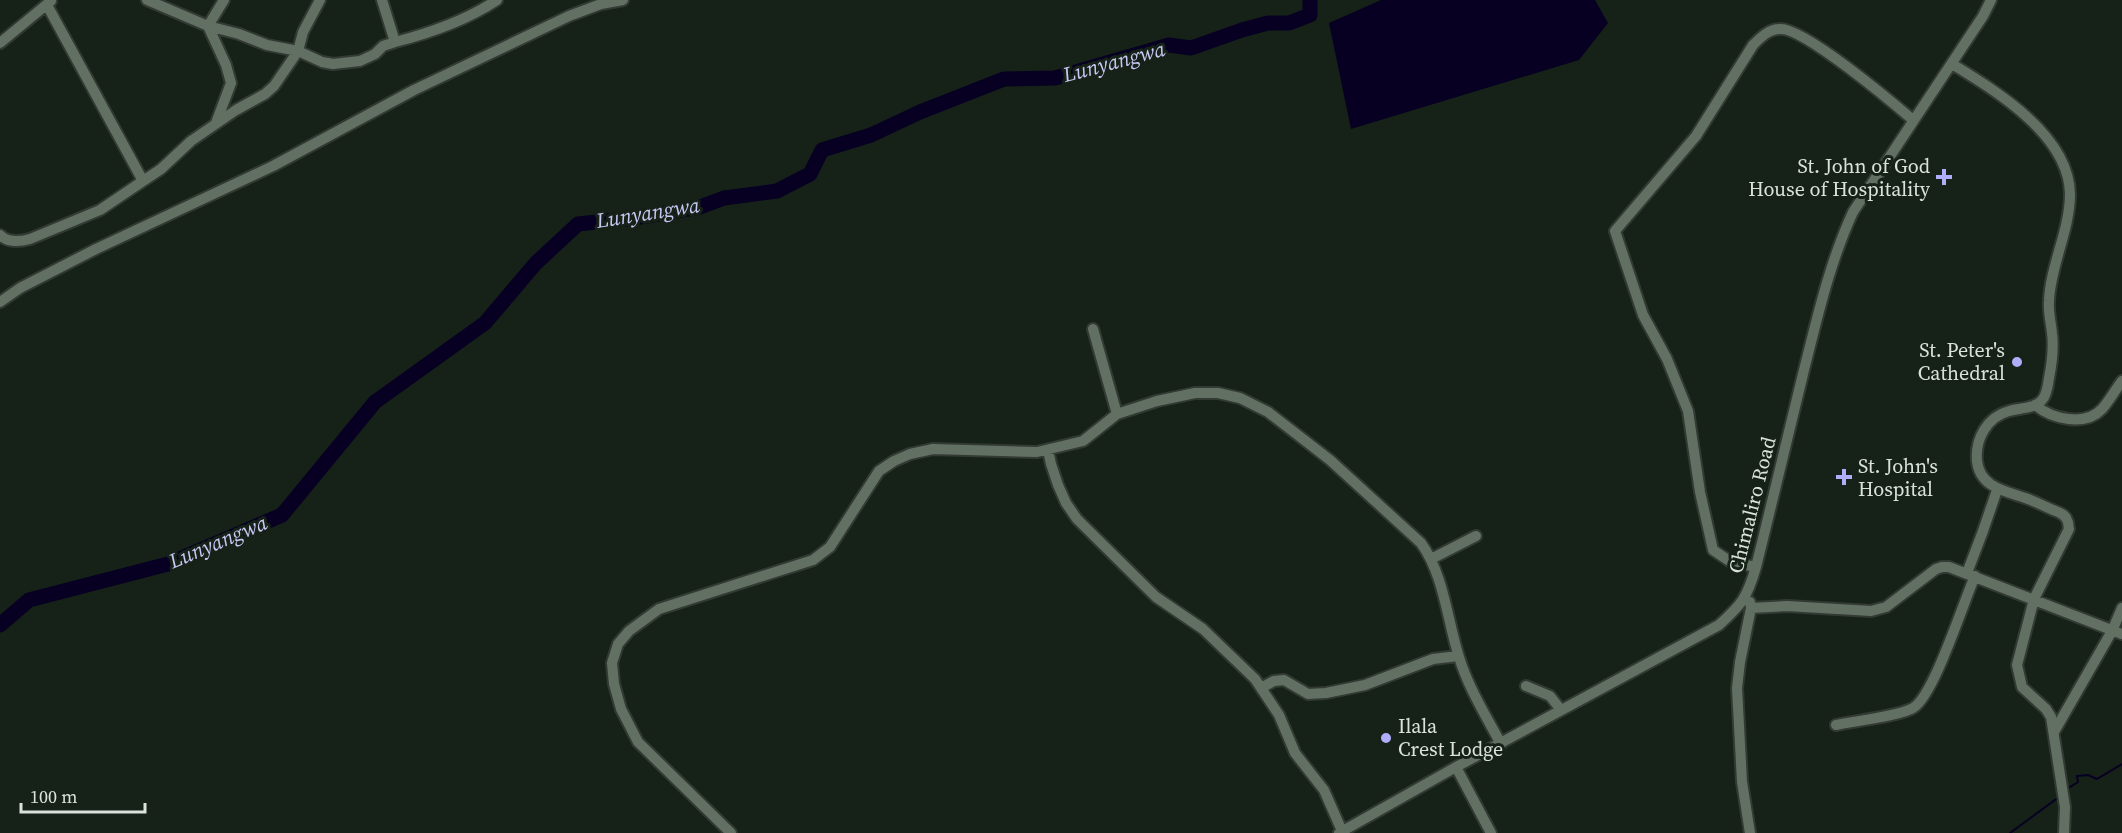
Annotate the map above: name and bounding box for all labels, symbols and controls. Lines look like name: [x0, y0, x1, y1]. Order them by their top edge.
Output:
water label: Lunyangwa: [1059, 34, 1168, 89]
place label: St. John of God House of Hospitality: [1748, 152, 1931, 203]
marker: St. John of God House of Hospitality: [1935, 168, 1953, 186]
water label: Lunyangwa: [593, 190, 702, 235]
place label: St. Peter's Cathedral: [1918, 336, 2005, 387]
marker: St. Peter's Cathedral: [2010, 355, 2024, 369]
street label: Chimaliro Road: [1721, 433, 1783, 576]
place label: St. John's Hospital: [1858, 452, 1938, 503]
marker: St. John's Hospital: [1835, 468, 1853, 486]
water label: Lunyangwa: [163, 508, 272, 576]
place label: Ilala Crest Lodge: [1398, 712, 1503, 763]
marker: Ilala Crest Lodge: [1379, 731, 1393, 745]
scale bar: [21, 776, 146, 814]
text: 100 m: [30, 784, 77, 809]

